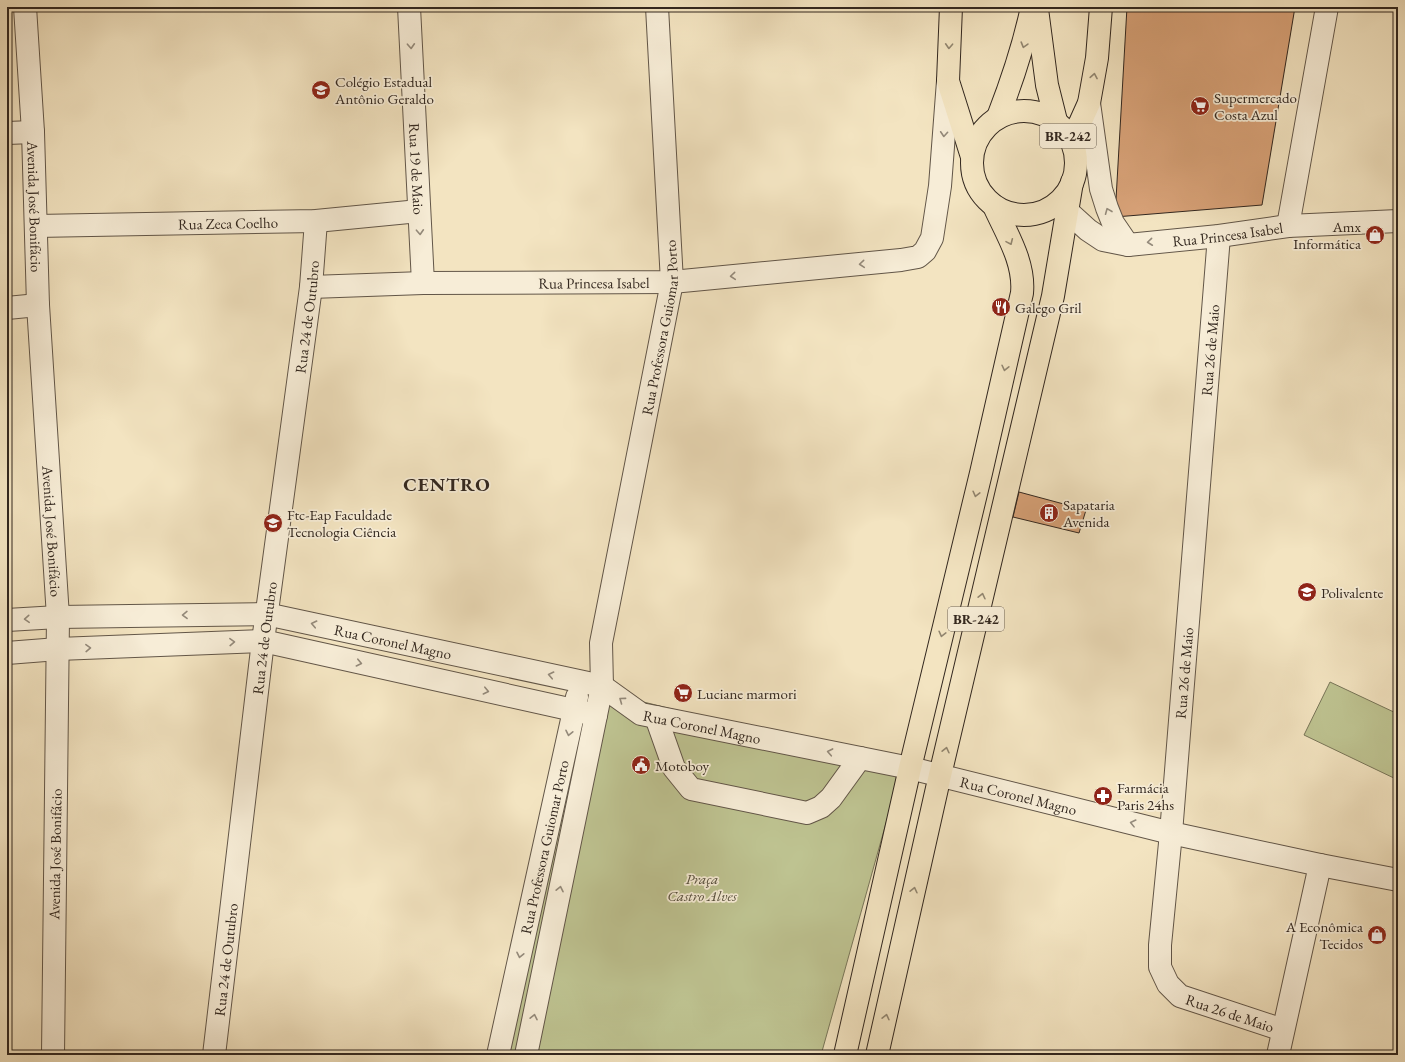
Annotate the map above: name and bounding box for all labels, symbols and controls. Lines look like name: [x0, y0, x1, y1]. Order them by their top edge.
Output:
one-way arrow: [1020, 42, 1028, 48]
one-way arrow: [406, 43, 415, 49]
one-way arrow: [945, 43, 953, 49]
place label: Colégio Estadual Antônio Geraldo: [334, 72, 434, 108]
one-way arrow: [1089, 73, 1098, 79]
school or university icon: Colégio Estadual Antônio Geraldo: [310, 79, 332, 101]
place label: Supermercado Costa Azul: [1214, 88, 1297, 124]
supermarket icon: Supermercado Costa Azul: [1189, 95, 1211, 117]
street label: Rua 19 de Maio: [405, 122, 429, 215]
road number: BR-242: [1040, 124, 1096, 148]
one-way arrow: [939, 131, 948, 137]
street label: Avenida José Bonifácio: [24, 140, 47, 273]
one-way arrow: [1105, 208, 1113, 215]
street label: Rua Zeca Coelho: [178, 212, 278, 233]
street label: Rua Princesa Isabel: [1171, 217, 1284, 250]
place label: Amx Informática: [1293, 217, 1362, 253]
shop icon: Amx Informática: [1364, 224, 1386, 246]
one-way arrow: [416, 229, 425, 235]
one-way arrow: [1005, 237, 1013, 245]
one-way arrow: [1147, 238, 1153, 247]
street label: Rua Professora Guiomar Porto: [637, 239, 682, 417]
one-way arrow: [859, 259, 865, 268]
street label: Rua 24 de Outubro: [290, 260, 322, 374]
one-way arrow: [730, 271, 736, 280]
street label: Rua Princesa Isabel: [538, 273, 650, 292]
restaurant icon: Galego Gril: [990, 296, 1012, 318]
place label: Galego Gril: [1015, 298, 1082, 317]
street label: Rua 26 de Maio: [1197, 303, 1223, 397]
one-way arrow: [1001, 364, 1009, 371]
street label: Avenida José Bonifácio: [39, 464, 66, 597]
district label: CENTRO: [403, 472, 491, 497]
one-way arrow: [972, 491, 980, 497]
place label: Sapataria Avenida: [1062, 495, 1115, 531]
building icon: Sapataria Avenida: [1038, 502, 1060, 524]
place label: Ftc-Eap Faculdade Tecnologia Ciência: [287, 505, 396, 541]
school or university icon: Ftc-Eap Faculdade Tecnologia Ciência: [262, 512, 284, 534]
street label: Rua 24 de Outubro: [247, 580, 280, 695]
school or university icon: Polivalente: [1296, 581, 1318, 603]
place label: Polivalente: [1321, 583, 1383, 602]
one-way arrow: [977, 593, 985, 599]
road number: BR-242: [948, 607, 1004, 631]
one-way arrow: [182, 611, 188, 619]
one-way arrow: [24, 614, 30, 623]
street label: Rua Coronel Magno: [333, 619, 454, 663]
one-way arrow: [311, 621, 317, 629]
street label: Rua 26 de Maio: [1171, 626, 1197, 720]
one-way arrow: [938, 630, 947, 637]
one-way arrow: [229, 638, 235, 647]
one-way arrow: [85, 643, 91, 652]
one-way arrow: [356, 658, 363, 666]
one-way arrow: [548, 671, 554, 679]
supermarket icon: Luciane marmori: [672, 682, 694, 704]
place label: Luciane marmori: [697, 684, 797, 703]
one-way arrow: [483, 686, 489, 694]
one-way arrow: [619, 698, 626, 705]
street label: Rua Coronel Magno: [641, 705, 763, 747]
one-way arrow: [565, 729, 573, 736]
one-way arrow: [941, 746, 949, 753]
one-way arrow: [827, 748, 834, 757]
public building icon: Motoboy: [630, 754, 652, 776]
place label: Motoboy: [655, 756, 710, 775]
street label: Rua Professora Guiomar Porto: [515, 758, 572, 936]
street label: Rua Coronel Magno: [958, 771, 1079, 819]
place label: Farmácia Paris 24hs: [1117, 778, 1174, 814]
pharmacy icon: Farmácia Paris 24hs: [1092, 785, 1114, 807]
street label: Avenida José Bonifácio: [44, 788, 66, 921]
one-way arrow: [1130, 819, 1137, 828]
park label: Praça Castro Alves: [667, 869, 738, 905]
one-way arrow: [556, 886, 564, 893]
one-way arrow: [910, 887, 918, 893]
street label: Rua 24 de Outubro: [209, 902, 241, 1017]
place label: A Econômica Tecidos: [1285, 917, 1363, 953]
shop icon: A Econômica Tecidos: [1366, 924, 1388, 946]
one-way arrow: [516, 952, 524, 958]
street label: Rua 26 de Maio: [1184, 989, 1277, 1036]
one-way arrow: [530, 1014, 538, 1020]
one-way arrow: [881, 1014, 889, 1020]

